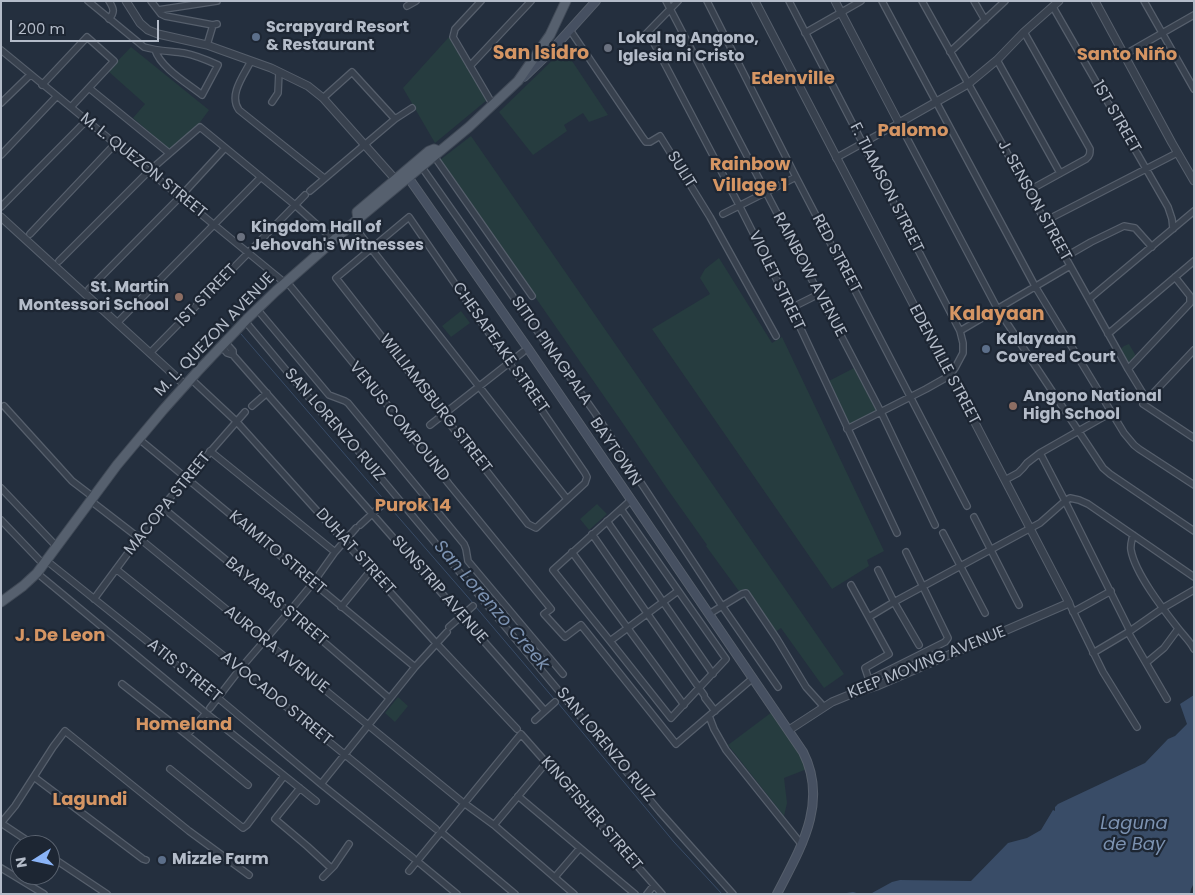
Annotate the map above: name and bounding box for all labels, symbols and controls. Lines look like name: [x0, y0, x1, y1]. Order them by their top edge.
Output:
scale bar: [12, 10, 161, 42]
text: 200 m: [18, 18, 65, 39]
place label: Scrapyard Resort & Restaurant: [266, 18, 409, 56]
place label: Lokal ng Angono, Iglesia ni Cristo: [618, 29, 759, 67]
marker: Scrapyard Resort & Restaurant: [250, 31, 262, 43]
marker: Lokal ng Angono, Iglesia ni Cristo: [602, 42, 614, 54]
district label: San Isidro: [493, 43, 589, 65]
district label: Santo Niño: [1077, 44, 1177, 66]
district label: Edenville: [751, 68, 835, 90]
street label: 1ST STREET: [1088, 77, 1144, 157]
street label: M. L. QUEZON STREET: [76, 109, 210, 223]
street label: F. TIAMSON STREET: [845, 120, 927, 256]
district label: Palomo: [878, 120, 948, 142]
street label: J. SENSON STREET: [993, 137, 1075, 265]
street label: SULIT: [662, 148, 700, 192]
district label: Rainbow Village 1: [710, 154, 790, 196]
street label: RAINBOW AVENUE: [768, 210, 850, 340]
street label: RED STREET: [807, 211, 865, 297]
place label: Kingdom Hall of Jehovah's Witnesses: [251, 218, 424, 256]
street label: VIOLET STREET: [744, 228, 808, 334]
marker: Kingdom Hall of Jehovah's Witnesses: [235, 231, 247, 243]
street label: 1ST STREET: [172, 260, 242, 332]
street label: M. L. QUEZON AVENUE: [151, 269, 279, 401]
place label: St. Martin Montessori School: [19, 278, 169, 316]
street label: CHESAPEAKE STREET: [448, 279, 552, 417]
marker: St. Martin Montessori School: [173, 291, 185, 303]
street label: SITIO PINAGPALA: [506, 293, 596, 409]
street label: EDENVILLE STREET: [904, 302, 984, 428]
district label: Kalayaan: [949, 304, 1045, 326]
place label: Kalayaan Covered Court: [996, 330, 1116, 368]
street label: WILLIAMSBURG STREET: [375, 331, 495, 477]
marker: Kalayaan Covered Court: [980, 343, 992, 355]
street label: VENUS COMPOUND: [345, 358, 453, 486]
street label: SAN LORENZO RUIZ: [280, 365, 388, 485]
place label: Angono National High School: [1023, 387, 1162, 425]
marker: Angono National High School: [1007, 400, 1019, 412]
street label: BAYTOWN: [585, 414, 645, 490]
street label: MACOPA STREET: [121, 449, 215, 559]
district label: Purok 14: [375, 495, 451, 517]
street label: DUHAT STREET: [311, 505, 399, 599]
street label: KAIMITO STREET: [225, 507, 329, 599]
street label: SUNSTRIP AVENUE: [387, 532, 491, 648]
water label: San Lorenzo Creek: [429, 536, 553, 676]
street label: BAYABAS STREET: [221, 554, 331, 650]
street label: AURORA AVENUE: [220, 602, 332, 698]
street label: KEEP MOVING AVENUE: [845, 623, 1009, 703]
district label: J. De Leon: [15, 625, 105, 647]
street label: ATIS STREET: [143, 635, 225, 707]
street label: AVOCADO STREET: [216, 648, 336, 750]
street label: SAN LORENZO RUIZ: [552, 684, 658, 806]
district label: Homeland: [136, 714, 232, 736]
street label: KINGFISHER STREET: [536, 753, 646, 875]
district label: Lagundi: [53, 789, 127, 811]
water label: Laguna de Bay: [1100, 813, 1168, 856]
north arrow: [10, 835, 60, 885]
place label: Mizzle Farm: [172, 850, 269, 870]
marker: Mizzle Farm: [156, 854, 168, 866]
text: N: [10, 856, 32, 869]

